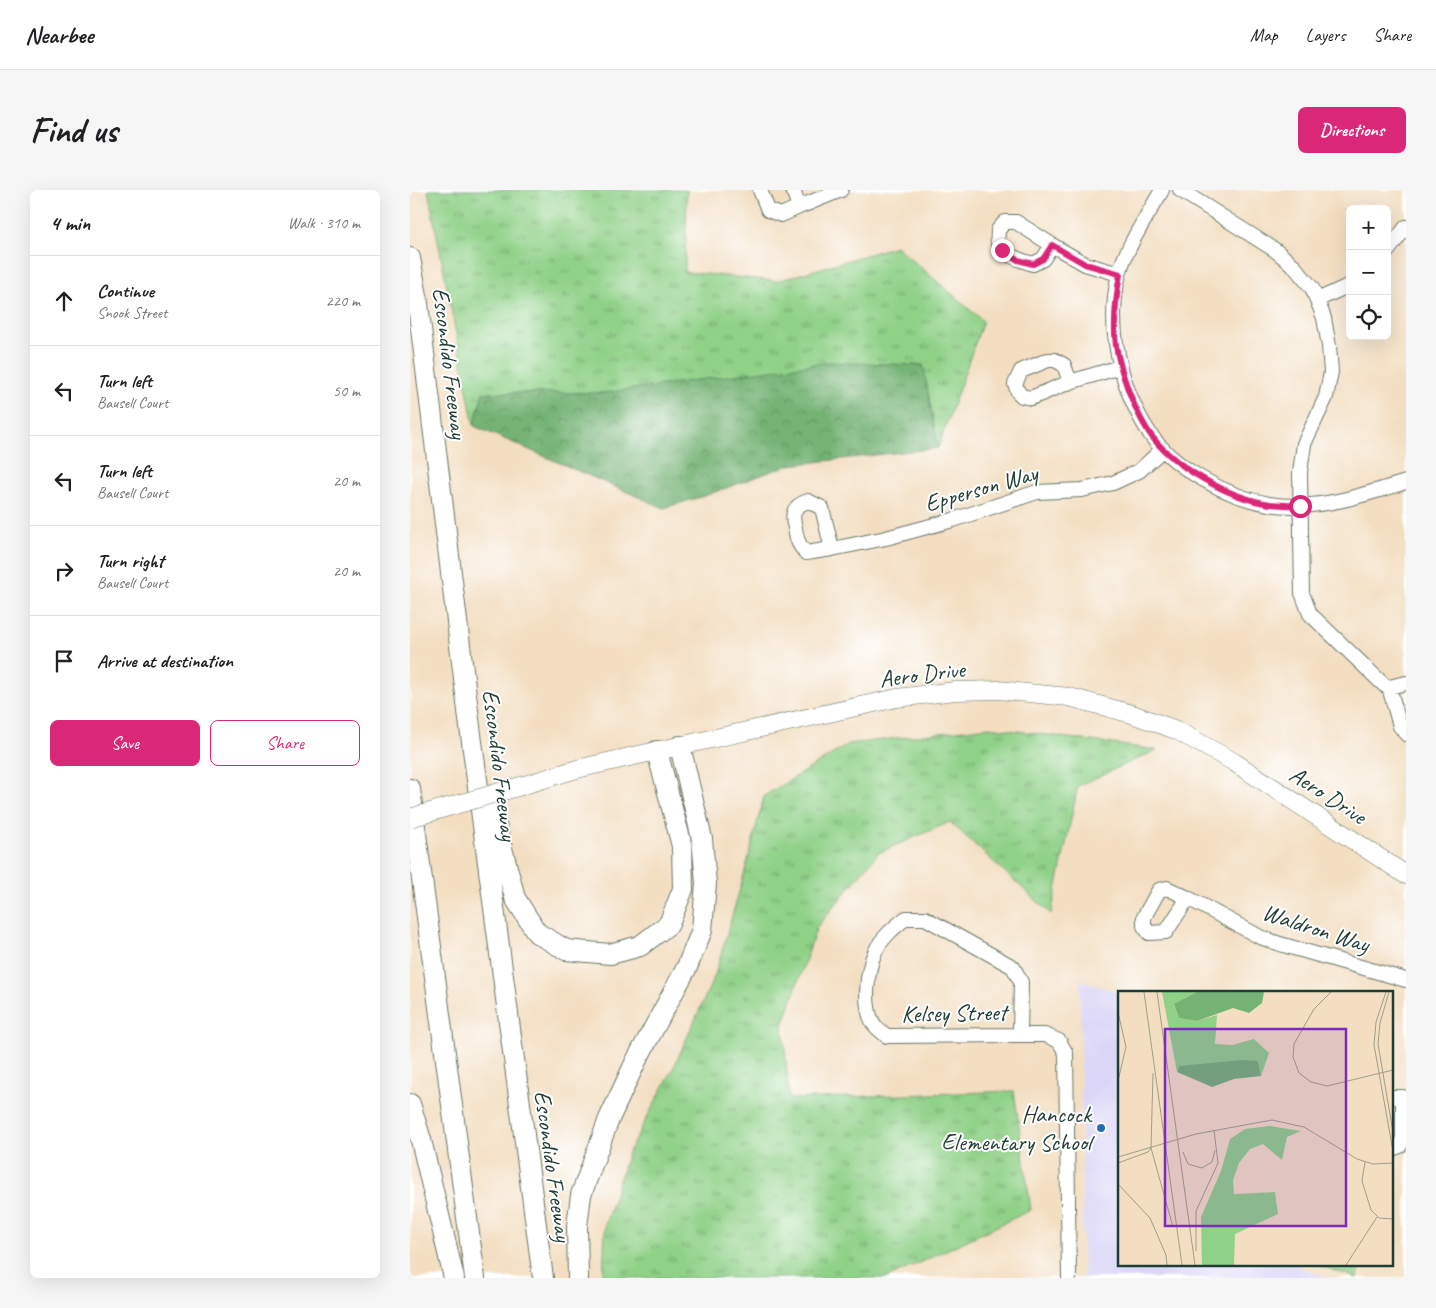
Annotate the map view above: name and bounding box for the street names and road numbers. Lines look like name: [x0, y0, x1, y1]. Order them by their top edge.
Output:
street label: Escondido Freeway: [426, 286, 474, 442]
street label: Epperson Way: [921, 457, 1043, 518]
street label: Aero Drive: [878, 654, 968, 694]
street label: Escondido Freeway: [476, 688, 524, 844]
street label: Aero Drive: [1284, 759, 1374, 832]
street label: Waldron Way: [1259, 897, 1375, 960]
street label: Kelsey Street: [901, 997, 1010, 1029]
street label: Escondido Freeway: [528, 1089, 579, 1245]

